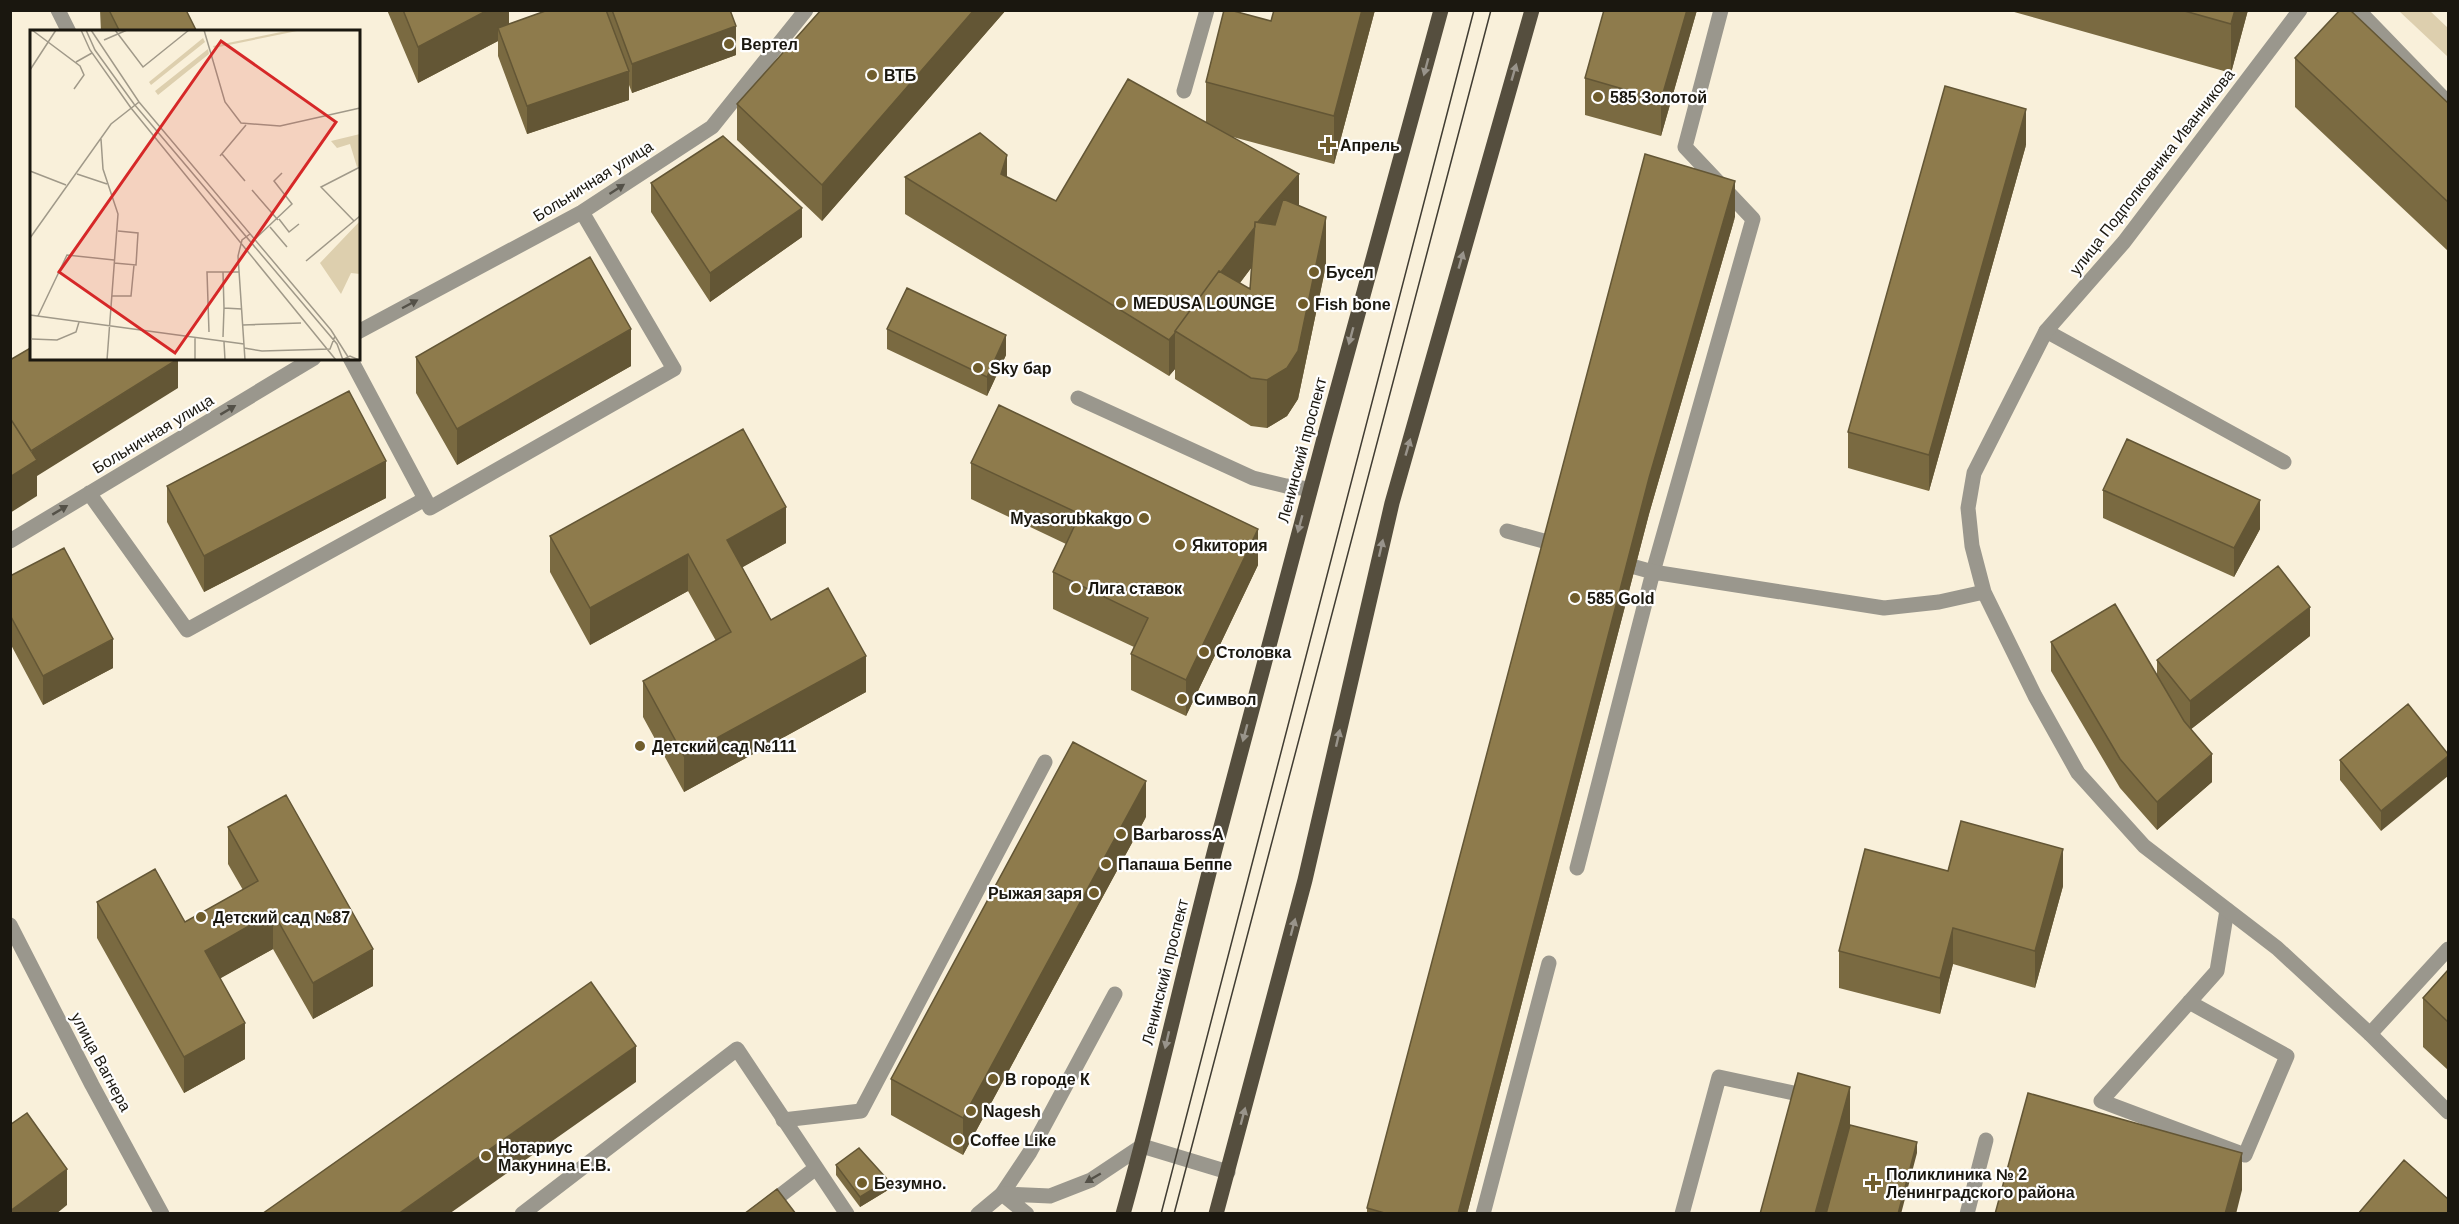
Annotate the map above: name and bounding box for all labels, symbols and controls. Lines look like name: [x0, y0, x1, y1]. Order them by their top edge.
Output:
inset map: [30, 30, 360, 360]
place label: Вертел: [741, 36, 798, 53]
marker: Вертел: [722, 37, 736, 51]
one-way arrow: [1420, 58, 1430, 76]
one-way arrow: [1510, 63, 1519, 81]
street label: улица Подполковника Иванникова: [2066, 66, 2238, 278]
place label: ВТБ: [884, 67, 916, 84]
marker: ВТБ: [865, 68, 879, 82]
place label: 585 Золотой: [1610, 89, 1707, 106]
marker: 585 Золотой: [1591, 90, 1605, 104]
street label: Больничная улица: [530, 137, 656, 225]
place label: Апрель: [1340, 137, 1400, 154]
marker: Апрель: [1321, 138, 1335, 152]
one-way arrow: [609, 184, 625, 195]
one-way arrow: [1457, 250, 1466, 268]
place label: Бусел: [1326, 264, 1374, 281]
marker: Бусел: [1307, 265, 1321, 279]
place label: MEDUSA LOUNGE: [1133, 295, 1275, 312]
marker: MEDUSA LOUNGE: [1114, 296, 1128, 310]
place label: Fish bone: [1315, 296, 1391, 313]
marker: Fish bone: [1296, 297, 1310, 311]
one-way arrow: [402, 299, 419, 309]
one-way arrow: [1346, 327, 1356, 345]
place label: Sky бар: [990, 360, 1052, 377]
marker: Sky бар: [971, 361, 985, 375]
street label: Ленинский проспект: [1274, 375, 1330, 525]
street label: Больничная улица: [90, 391, 216, 477]
one-way arrow: [220, 405, 237, 415]
one-way arrow: [1403, 438, 1413, 456]
one-way arrow: [52, 505, 68, 516]
place label: Myasorubkakgo: [1010, 510, 1132, 527]
marker: Myasorubkakgo: [1137, 511, 1151, 525]
one-way arrow: [1295, 515, 1304, 533]
place label: Якитория: [1192, 537, 1268, 554]
marker: Якитория: [1173, 538, 1187, 552]
one-way arrow: [1377, 538, 1387, 557]
place label: Лига ставок: [1088, 580, 1183, 597]
marker: Лига ставок: [1069, 581, 1083, 595]
place label: 585 Gold: [1587, 590, 1655, 607]
marker: 585 Gold: [1568, 591, 1582, 605]
place label: Столовка: [1216, 644, 1291, 661]
marker: Столовка: [1197, 645, 1211, 659]
place label: Символ: [1194, 691, 1256, 708]
marker: Символ: [1175, 692, 1189, 706]
one-way arrow: [1240, 724, 1250, 742]
one-way arrow: [1334, 728, 1343, 747]
place label: Детский сад №111: [652, 738, 796, 755]
marker: Детский сад №111: [633, 739, 647, 753]
place label: BarbarossA: [1133, 826, 1224, 843]
marker: BarbarossA: [1114, 827, 1128, 841]
place label: Папаша Беппе: [1118, 856, 1232, 873]
marker: Папаша Беппе: [1099, 857, 1113, 871]
place label: Рыжая заря: [988, 885, 1082, 902]
marker: Рыжая заря: [1087, 886, 1101, 900]
street label: Ленинский проспект: [1139, 897, 1192, 1047]
place label: Детский сад №87: [213, 909, 350, 926]
marker: Детский сад №87: [194, 910, 208, 924]
one-way arrow: [1288, 918, 1298, 937]
street label: улица Вагнера: [68, 1010, 134, 1114]
one-way arrow: [1161, 1031, 1171, 1050]
place label: В городе К: [1005, 1071, 1090, 1088]
marker: В городе К: [986, 1072, 1000, 1086]
place label: Nagesh: [983, 1103, 1041, 1120]
marker: Nagesh: [964, 1104, 978, 1118]
one-way arrow: [1238, 1107, 1248, 1125]
place label: Coffee Like: [970, 1132, 1056, 1149]
marker: Coffee Like: [951, 1133, 965, 1147]
place label: Нотариус Макунина Е.В.: [498, 1139, 611, 1174]
marker: Нотариус Макунина Е.В.: [479, 1149, 493, 1163]
place label: Поликлиника № 2 Ленинградского района: [1886, 1166, 2075, 1201]
one-way arrow: [1084, 1173, 1101, 1183]
marker: Поликлиника № 2 Ленинградского района: [1864, 1174, 1882, 1192]
place label: Безумно.: [874, 1175, 946, 1192]
marker: Безумно.: [855, 1176, 869, 1190]

